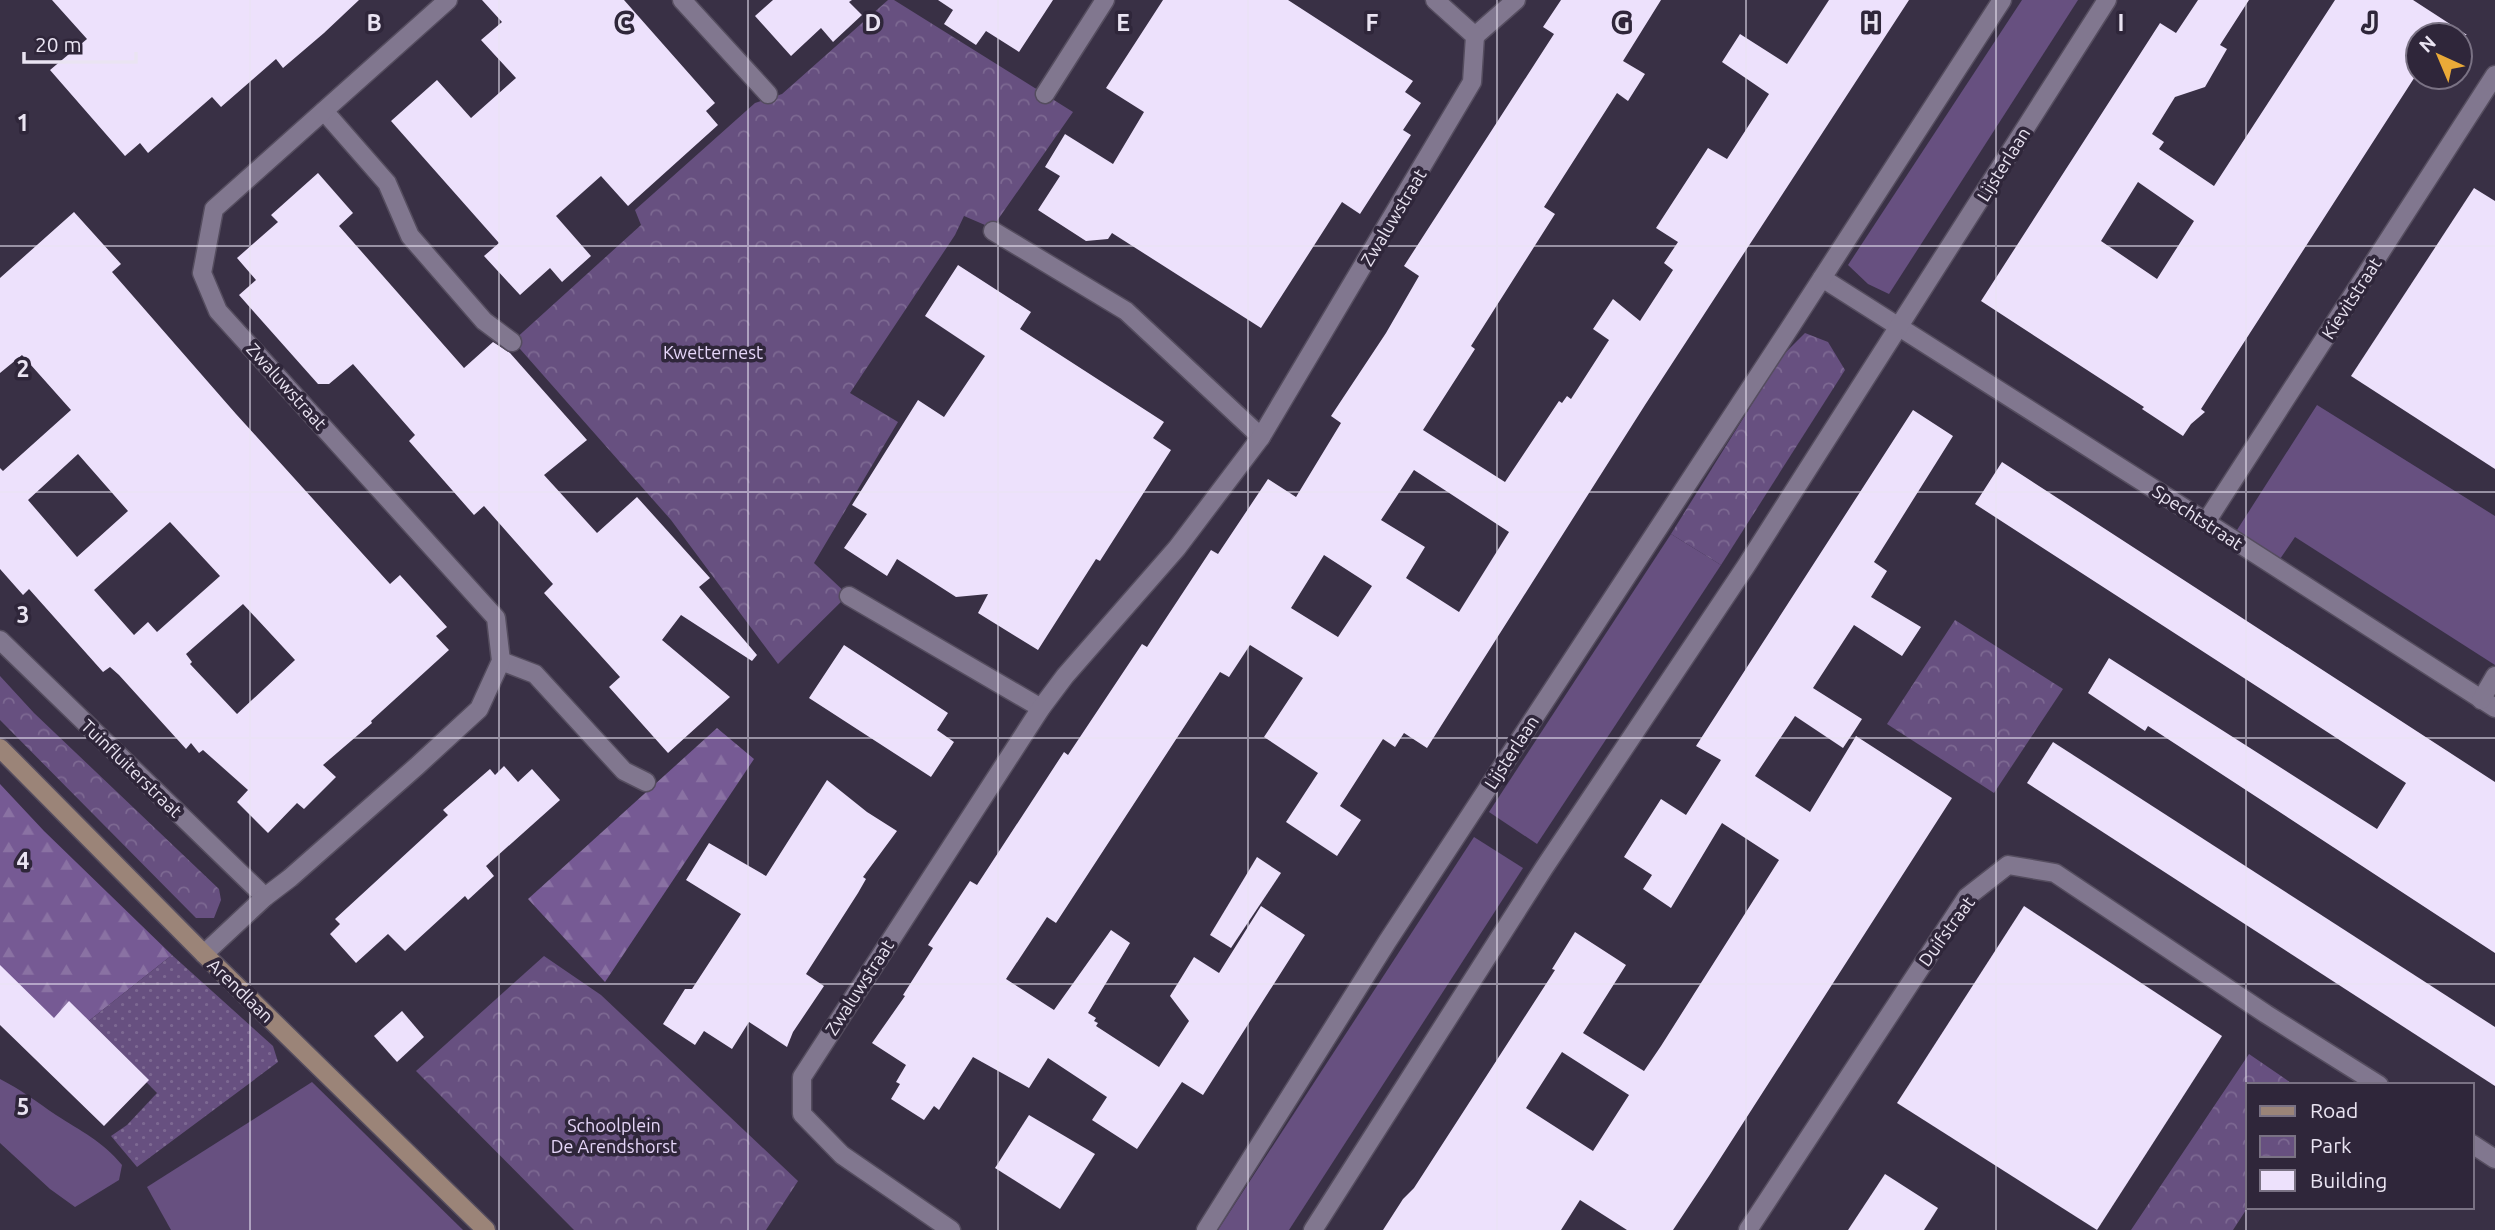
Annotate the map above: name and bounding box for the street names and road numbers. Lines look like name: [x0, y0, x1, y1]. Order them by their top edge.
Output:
street label: Lijsterlaan: [1973, 123, 2033, 205]
street label: Zwaluwstraat: [1356, 165, 1430, 269]
street label: Kievitstraat: [2317, 253, 2385, 343]
street label: Zwaluwstraat: [243, 339, 331, 433]
street label: Spechtstraat: [2149, 481, 2247, 553]
street label: Lijsterlaan: [1480, 712, 1542, 792]
street label: Tuinfluiterstraat: [78, 715, 186, 821]
street label: Duifstraat: [1914, 892, 1978, 970]
street label: Zwaluwstraat: [821, 936, 897, 1038]
street label: Arendlaan: [204, 954, 278, 1026]

